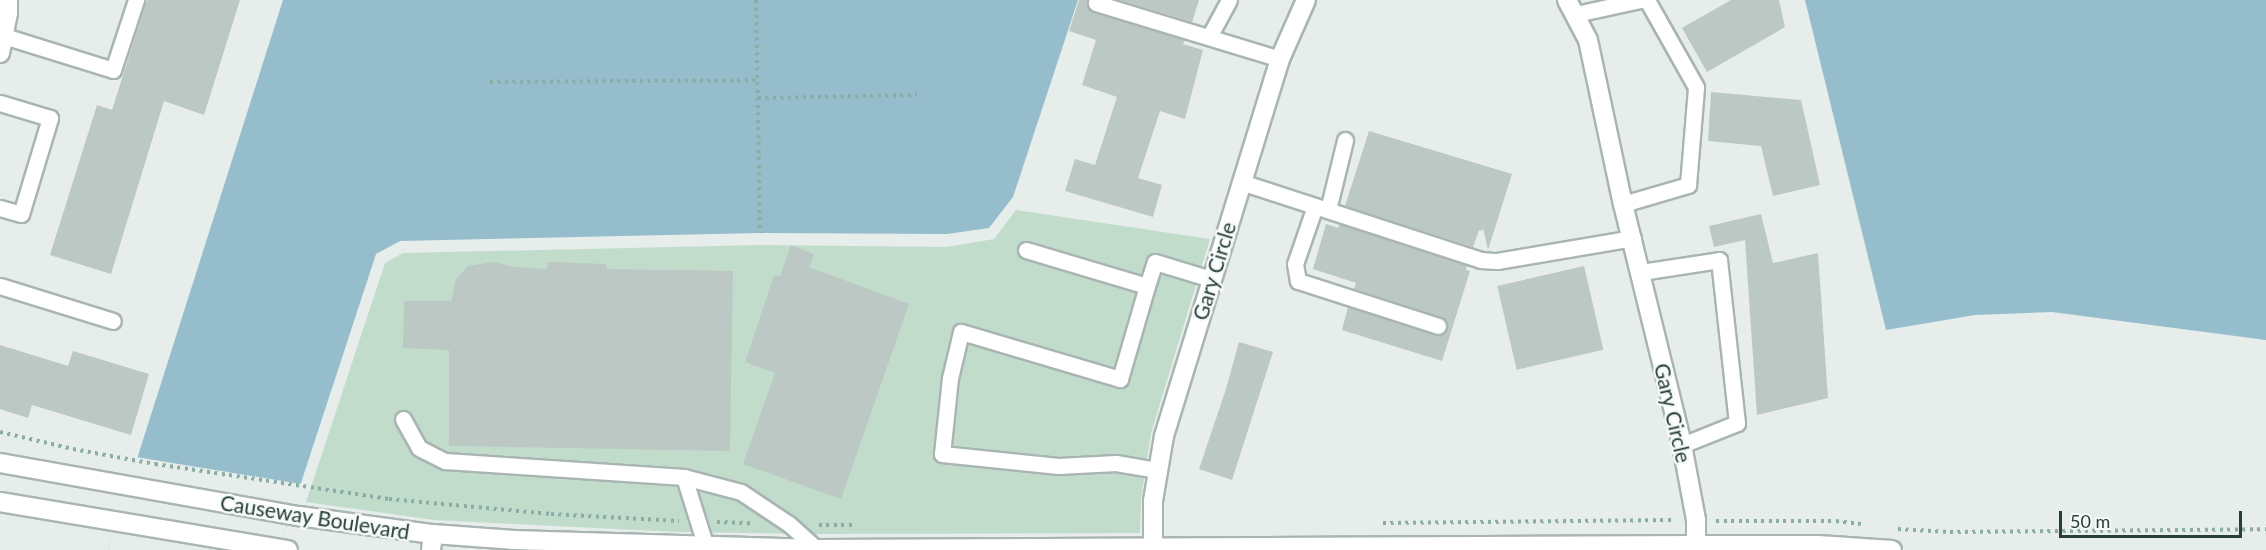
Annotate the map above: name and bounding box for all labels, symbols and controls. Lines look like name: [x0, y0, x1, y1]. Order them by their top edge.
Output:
street label: Gary Circle: [1187, 219, 1241, 323]
street label: Gary Circle: [1649, 361, 1697, 465]
street label: Causeway Boulevard: [218, 490, 412, 544]
scale bar: [2062, 499, 2245, 537]
text: 50 m: [2070, 510, 2110, 532]

